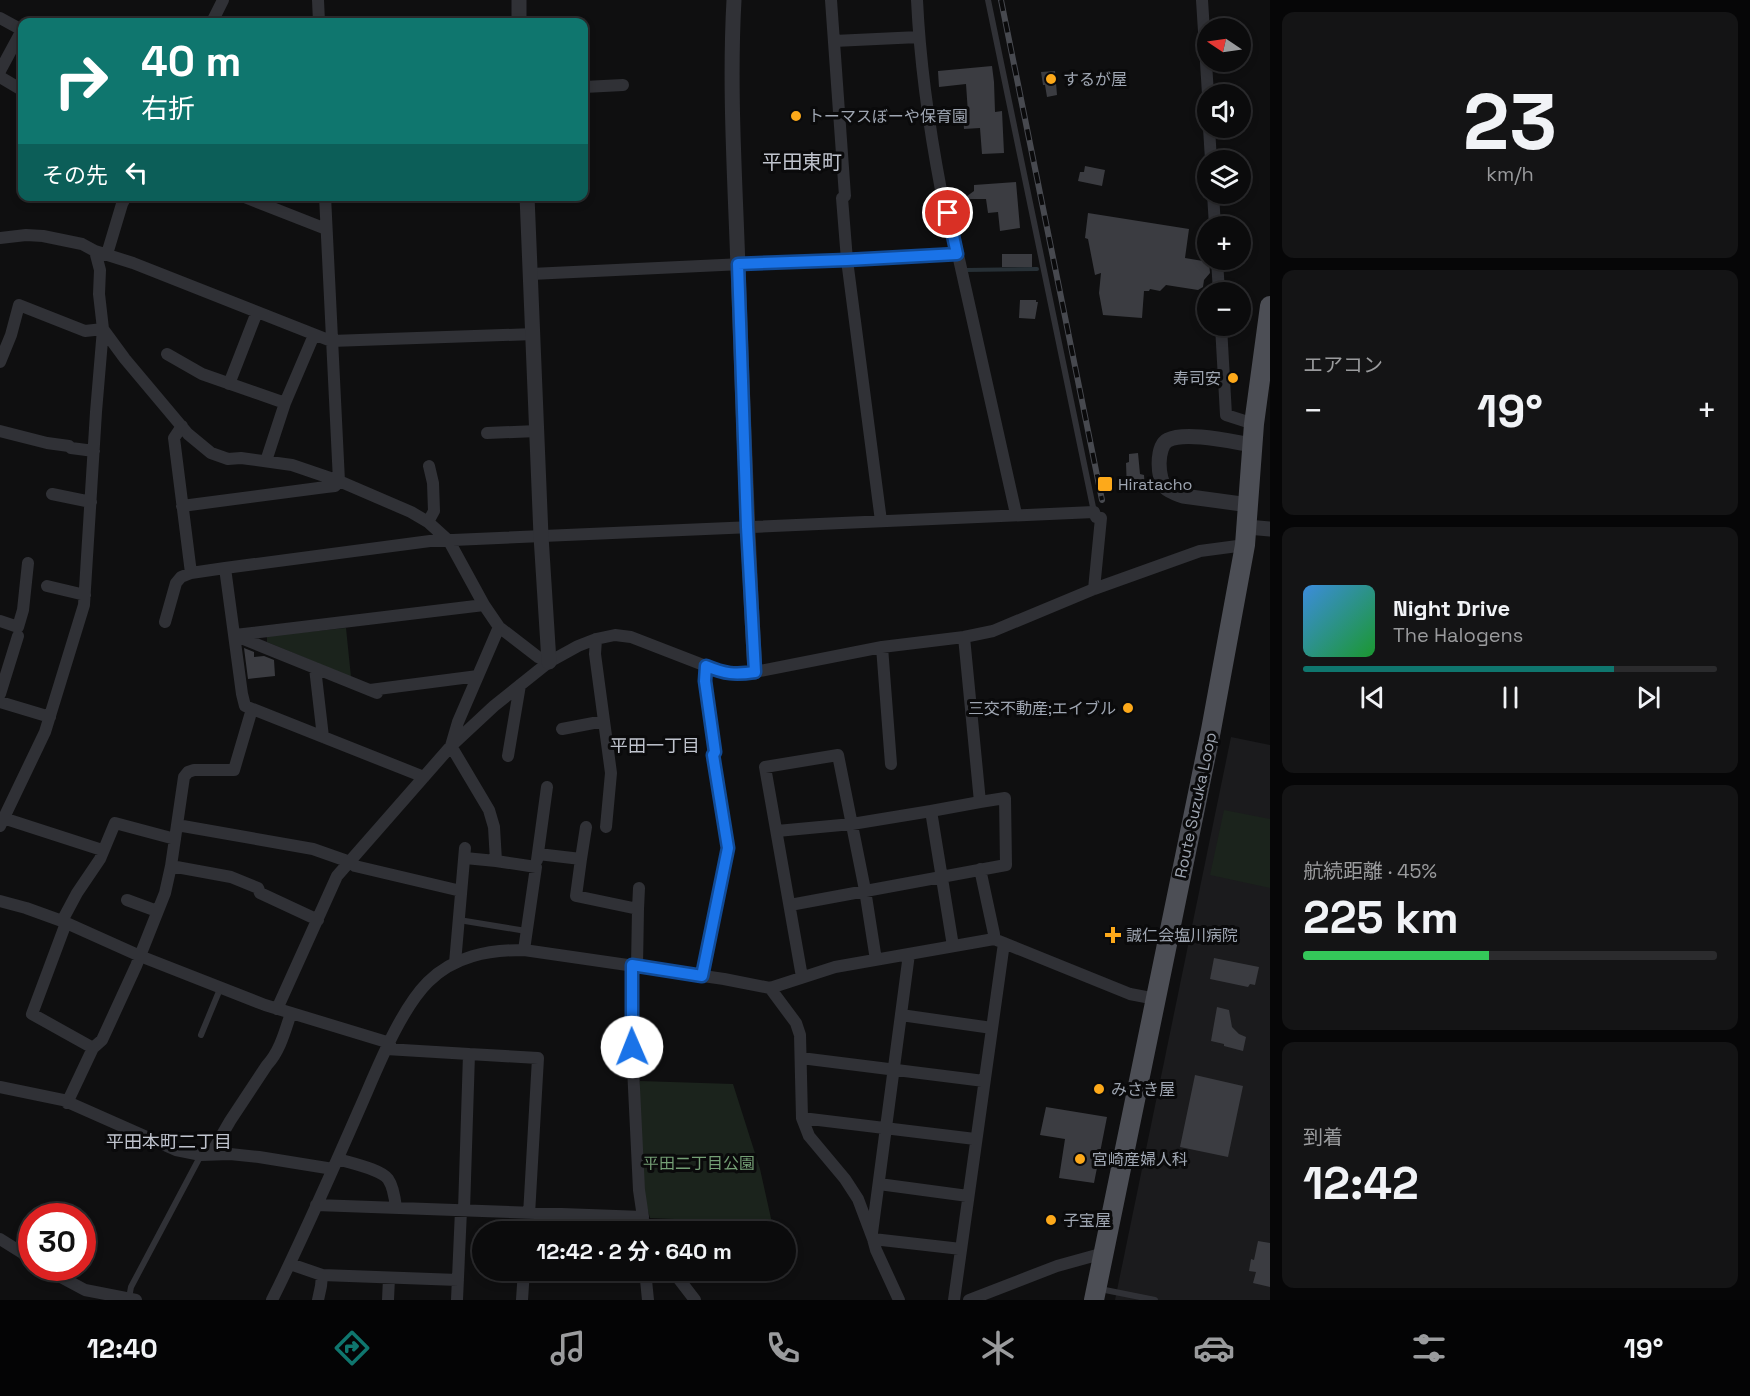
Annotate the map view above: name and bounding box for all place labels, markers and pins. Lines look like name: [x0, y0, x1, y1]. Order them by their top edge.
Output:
place label: するが屋: [1063, 69, 1127, 90]
marker: するが屋: [1044, 72, 1058, 86]
place label: トーマスぼーや保育園: [808, 106, 968, 127]
marker: トーマスぼーや保育園: [789, 109, 803, 123]
pin: [922, 187, 973, 238]
place label: 寿司安: [1173, 368, 1221, 389]
marker: 寿司安: [1226, 371, 1240, 385]
place label: Hiratacho: [1118, 474, 1192, 495]
marker: Hiratacho: [1096, 475, 1114, 493]
place label: 三交不動産;エイブル: [968, 698, 1116, 719]
marker: 三交不動産;エイブル: [1121, 701, 1135, 715]
place label: 誠仁会塩川病院: [1126, 925, 1238, 946]
marker: 誠仁会塩川病院: [1104, 926, 1122, 944]
place label: みさき屋: [1111, 1079, 1175, 1100]
marker: みさき屋: [1092, 1082, 1106, 1096]
place label: 宮崎産婦人科: [1092, 1149, 1188, 1170]
marker: 宮崎産婦人科: [1073, 1152, 1087, 1166]
place label: 子宝屋: [1063, 1210, 1111, 1231]
marker: 子宝屋: [1044, 1213, 1058, 1227]

